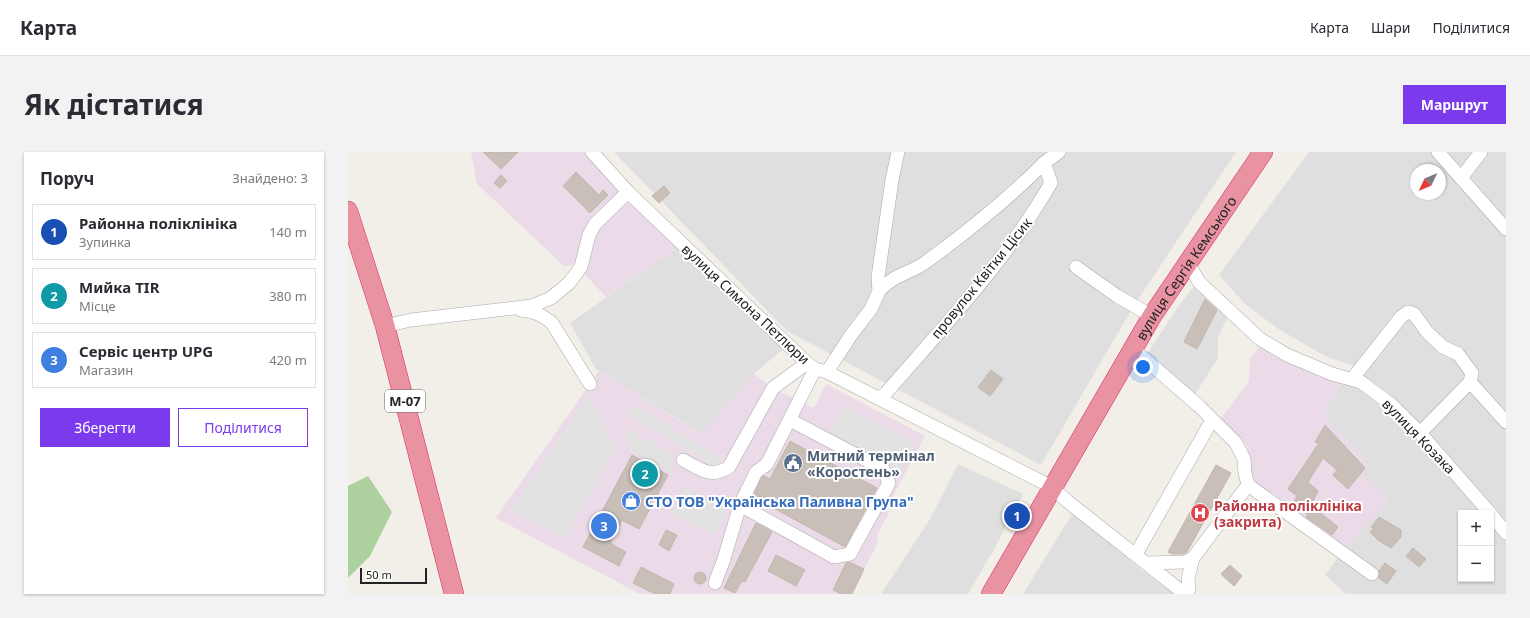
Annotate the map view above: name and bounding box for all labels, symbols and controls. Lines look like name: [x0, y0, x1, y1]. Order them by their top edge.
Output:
text: Карта: [20, 15, 77, 41]
text: Карта: [1310, 18, 1349, 37]
text: Шари: [1371, 18, 1410, 37]
text: Поділитися: [1432, 18, 1510, 37]
text: Як дістатися: [24, 85, 204, 123]
button: Маршрут: [1403, 85, 1506, 124]
north arrow: [1410, 164, 1446, 200]
text: Поруч: [40, 167, 94, 190]
text: Знайдено: 3: [232, 169, 308, 187]
street label: вулиця Сергія Кемського: [1131, 192, 1240, 343]
text: Районна поліклініка: [79, 213, 237, 233]
street label: провулок Квітки Цісик: [926, 213, 1036, 343]
text: 1: [50, 223, 58, 241]
text: 140 m: [269, 223, 307, 241]
text: Зупинка: [79, 233, 131, 251]
street label: вулиця Симона Петлюри: [678, 240, 814, 368]
text: Мийка TIR: [79, 277, 159, 297]
text: 2: [50, 287, 58, 305]
text: 380 m: [269, 287, 307, 305]
text: Місце: [79, 297, 116, 315]
text: Сервіс центр UPG: [79, 341, 213, 361]
text: 3: [50, 351, 58, 369]
text: 420 m: [269, 351, 307, 369]
your location: [1133, 357, 1153, 377]
text: Магазин: [79, 361, 133, 379]
road number: М-07: [385, 390, 425, 412]
street label: вулиця Козака: [1378, 394, 1460, 478]
button: Зберегти: [40, 408, 170, 447]
button: Поділитися: [178, 408, 308, 447]
place label: Митний термінал «Коростень»: [807, 446, 935, 481]
public building icon: Митний термінал «Коростень»: [782, 452, 804, 474]
pin: 2: [632, 459, 658, 489]
shop icon: СТО ТОВ "Українська Паливна Група": [620, 490, 642, 512]
place label: СТО ТОВ "Українська Паливна Група": [645, 492, 914, 511]
place label: Районна поліклініка (закрита): [1214, 496, 1362, 531]
pin: 1: [1004, 501, 1030, 531]
hospital icon: Районна поліклініка (закрита): [1189, 502, 1211, 524]
map controls: [1458, 510, 1494, 582]
button: +: [1458, 510, 1494, 546]
pin: 3: [591, 511, 617, 541]
button: −: [1458, 546, 1494, 582]
scale bar: [360, 566, 427, 585]
text: 50 m: [366, 567, 392, 582]

